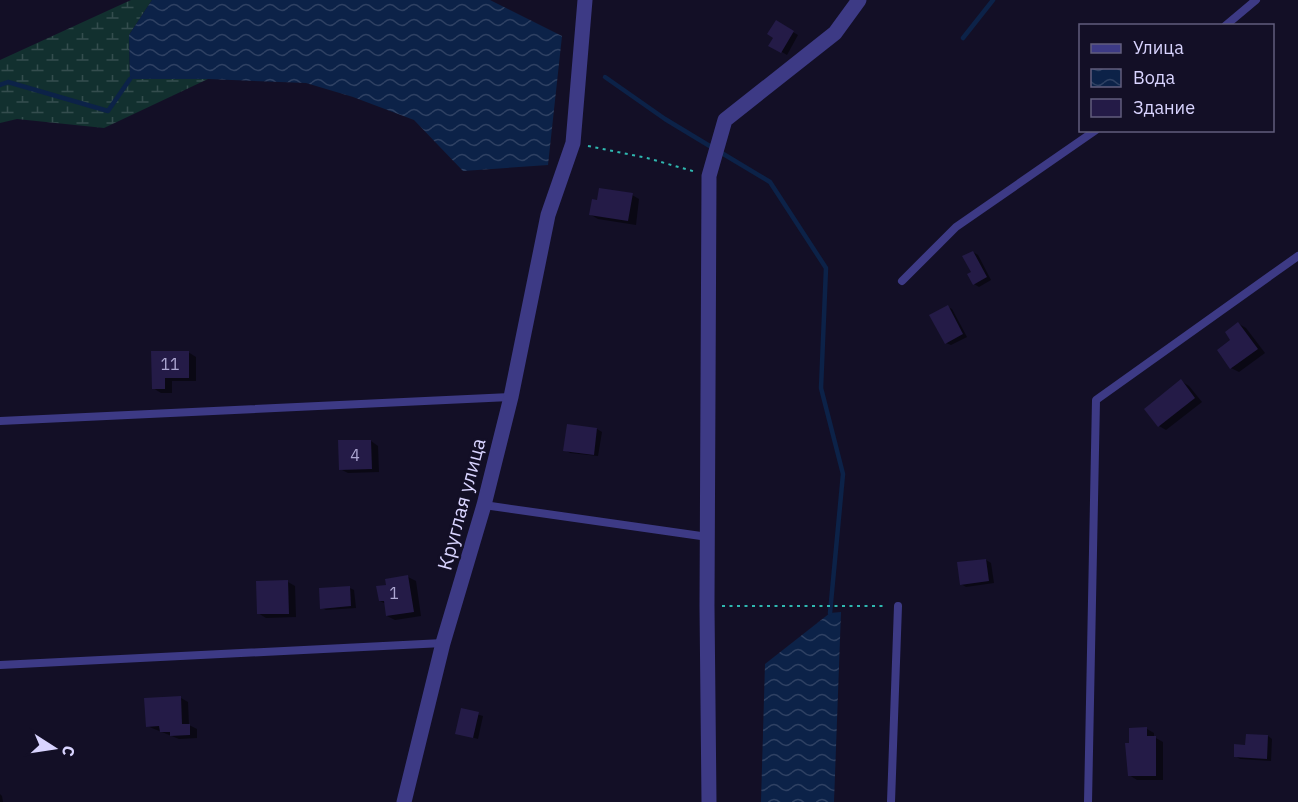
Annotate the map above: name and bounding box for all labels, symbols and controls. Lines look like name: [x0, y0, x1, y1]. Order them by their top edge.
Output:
legend: [1079, 24, 1274, 132]
text: Улица: [1133, 36, 1184, 59]
text: Вода: [1133, 66, 1176, 89]
text: Здание: [1133, 96, 1195, 119]
house number: 11: [160, 354, 180, 374]
street label: Круглая улица: [430, 435, 492, 573]
house number: 4: [350, 445, 360, 465]
house number: 1: [389, 583, 399, 603]
north arrow: [24, 718, 84, 778]
text: С: [58, 744, 80, 758]

